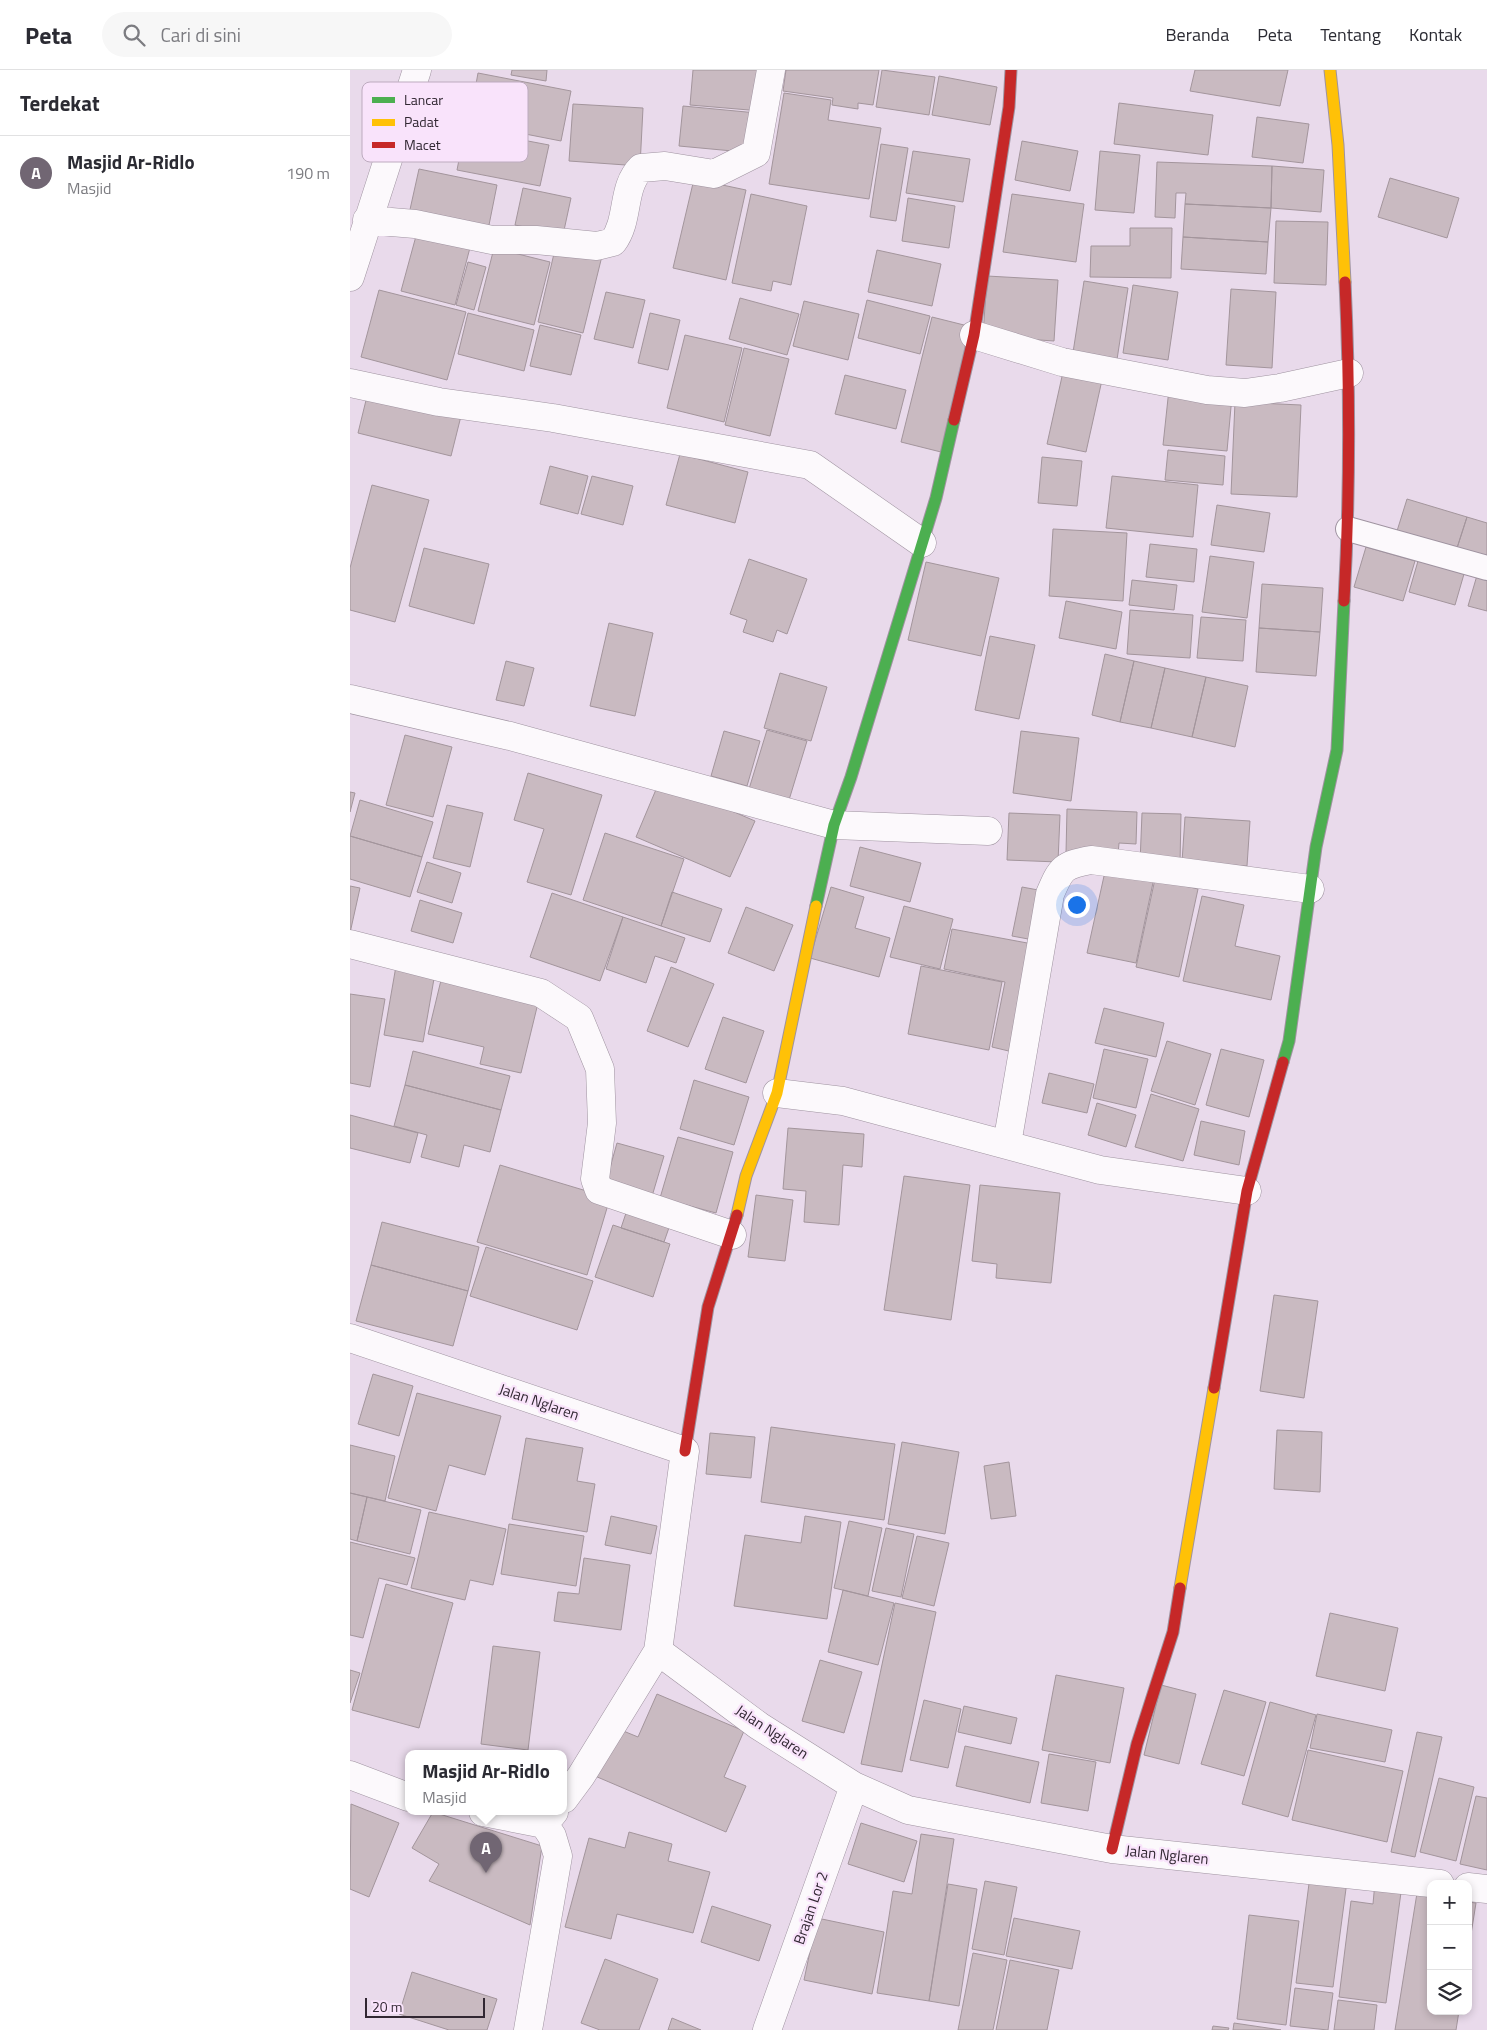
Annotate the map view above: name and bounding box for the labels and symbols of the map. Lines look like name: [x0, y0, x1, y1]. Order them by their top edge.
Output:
legend: [362, 82, 528, 162]
text: Lancar: [404, 89, 443, 110]
text: Padat: [404, 111, 439, 132]
text: Macet: [404, 134, 441, 155]
your location: [1064, 892, 1090, 918]
street label: Jalan Nglaren: [496, 1377, 582, 1426]
street label: Jalan Nglaren: [731, 1699, 813, 1764]
pin: A: [470, 1832, 502, 1873]
street label: Jalan Nglaren: [1124, 1839, 1210, 1870]
street label: Brajan Lor 2: [787, 1868, 834, 1948]
scale bar: [365, 1995, 485, 2018]

